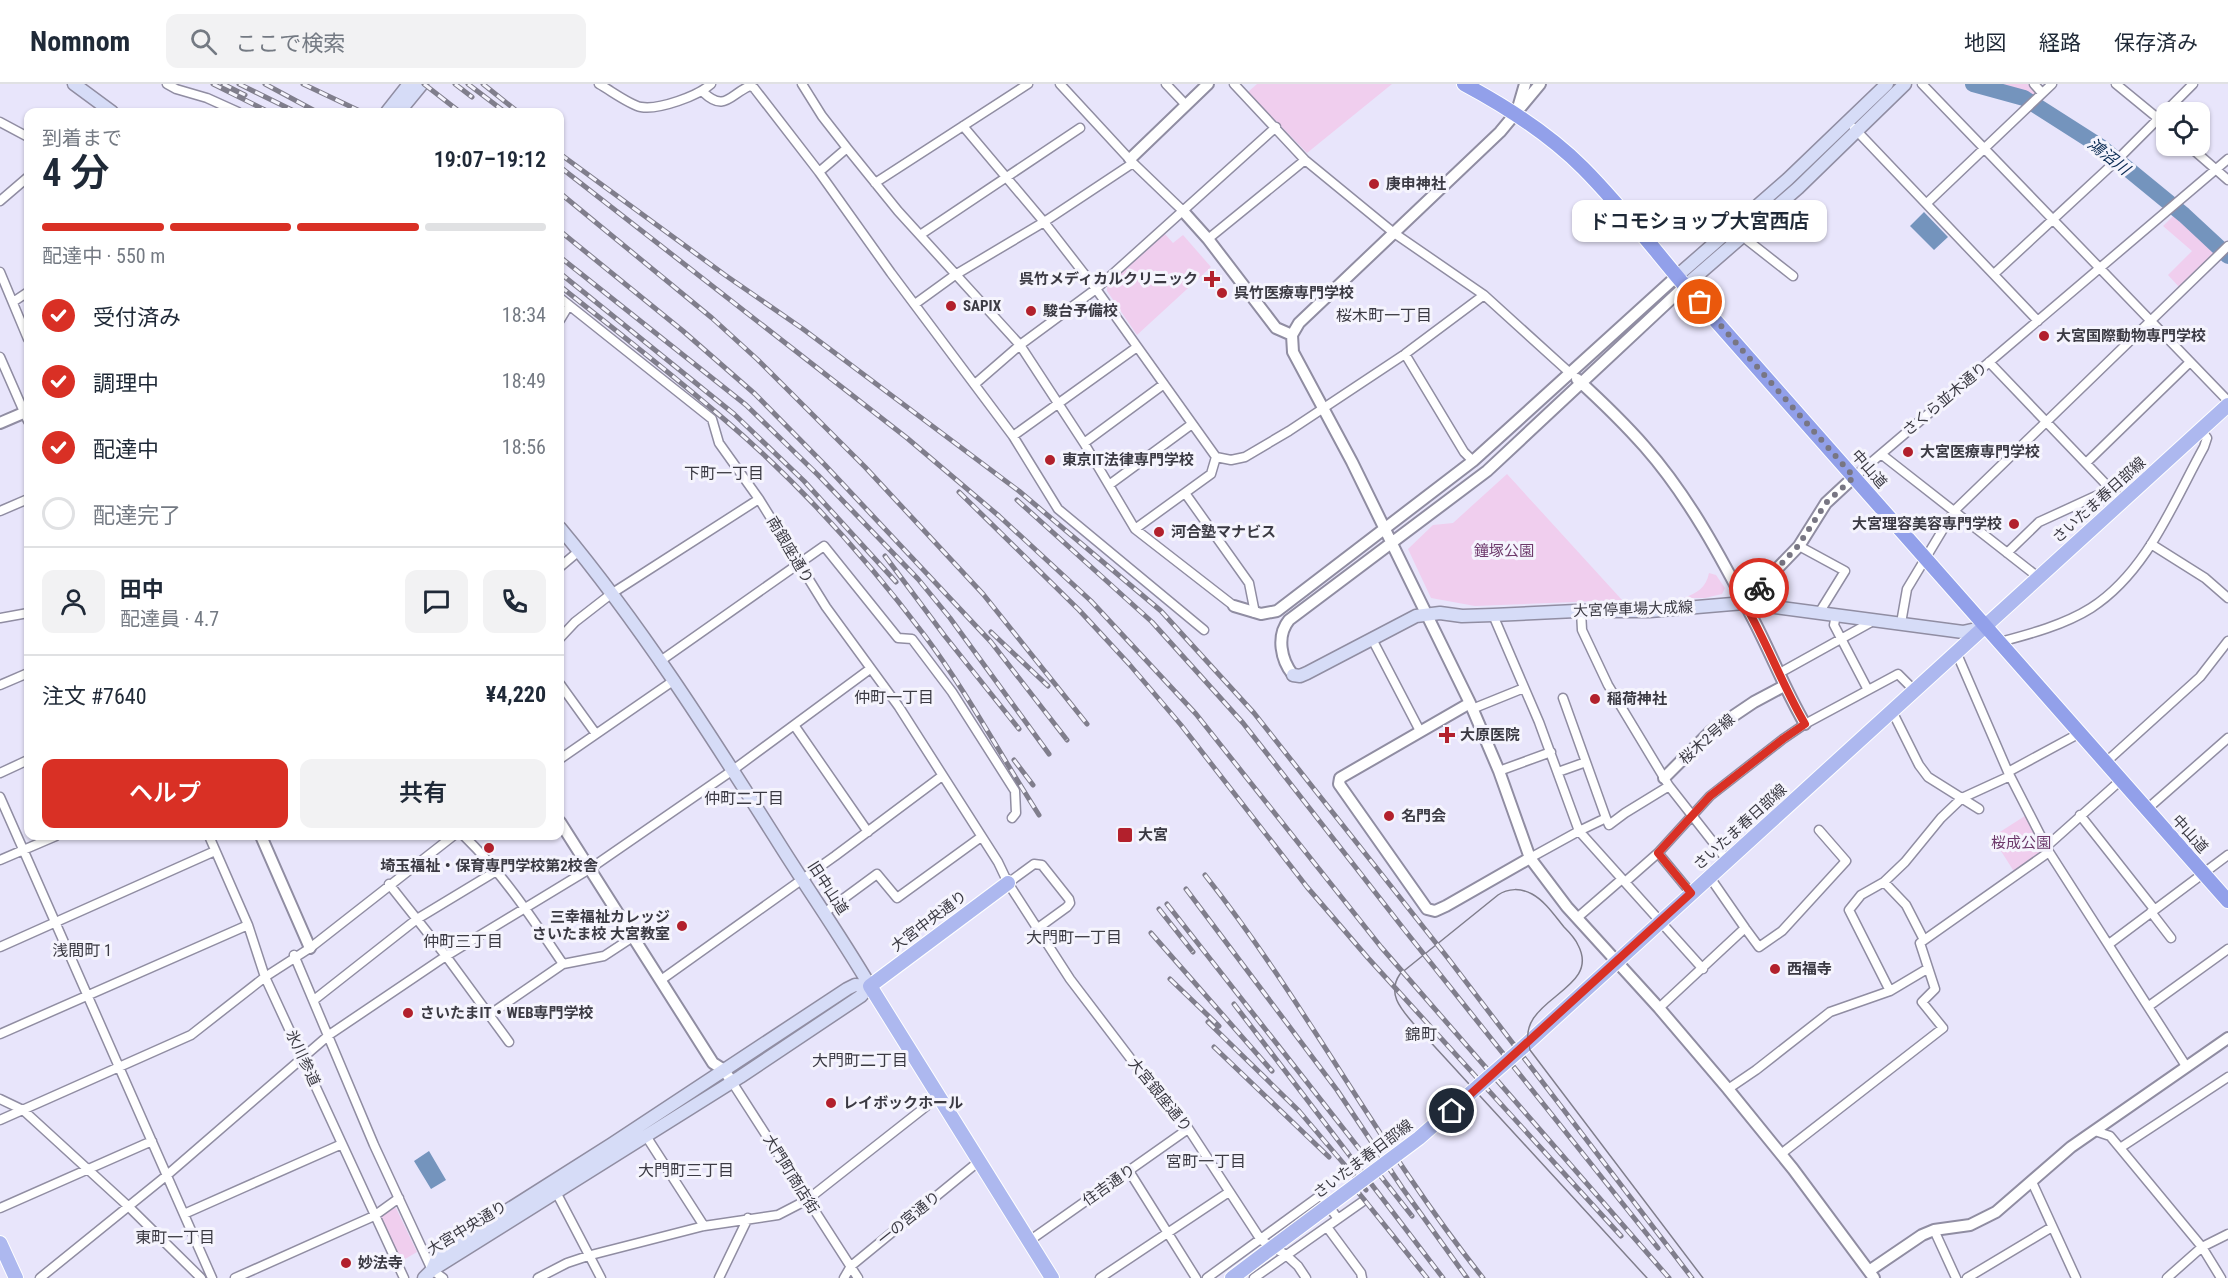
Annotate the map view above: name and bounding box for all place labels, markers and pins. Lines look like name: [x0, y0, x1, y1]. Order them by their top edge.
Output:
place label: 庚申神社: [1386, 175, 1446, 193]
marker: 庚申神社: [1367, 177, 1381, 191]
callout: ドコモショップ大宮西店: [1572, 200, 1828, 242]
place label: 呉竹メディカルクリニック: [1019, 270, 1198, 288]
marker: 呉竹メディカルクリニック: [1203, 270, 1221, 288]
pin: [1674, 276, 1725, 327]
place label: 呉竹医療専門学校: [1234, 284, 1354, 302]
marker: 呉竹医療専門学校: [1215, 286, 1229, 300]
place label: SAPIX: [963, 297, 1002, 315]
marker: SAPIX: [944, 299, 958, 313]
place label: 駿台予備校: [1043, 302, 1118, 320]
marker: 駿台予備校: [1024, 304, 1038, 318]
place label: 大宮国際動物専門学校: [2056, 327, 2206, 345]
marker: 大宮国際動物専門学校: [2037, 329, 2051, 343]
place label: 大宮医療専門学校: [1920, 443, 2040, 461]
marker: 大宮医療専門学校: [1901, 445, 1915, 459]
place label: 東京IT法律専門学校: [1062, 451, 1194, 469]
marker: 東京IT法律専門学校: [1043, 453, 1057, 467]
place label: 大宮理容美容専門学校: [1852, 515, 2002, 533]
marker: 大宮理容美容専門学校: [2007, 517, 2021, 531]
place label: 河合塾マナビス: [1171, 523, 1276, 541]
marker: 河合塾マナビス: [1152, 525, 1166, 539]
place label: 稲荷神社: [1607, 690, 1667, 708]
marker: 稲荷神社: [1588, 692, 1602, 706]
marker: 大原医院: [1438, 726, 1456, 744]
place label: 大原医院: [1460, 726, 1520, 744]
place label: 名門会: [1401, 807, 1446, 825]
marker: 名門会: [1382, 809, 1396, 823]
marker: 大宮: [1116, 826, 1134, 844]
place label: 大宮: [1138, 826, 1168, 844]
marker: 埼玉福祉・保育専門学校第2校舎: [482, 841, 496, 855]
place label: 埼玉福祉・保育専門学校第2校舎: [380, 857, 599, 875]
place label: 三幸福祉カレッジ さいたま校 大宮教室: [532, 908, 670, 943]
marker: 三幸福祉カレッジ さいたま校 大宮教室: [675, 919, 689, 933]
place label: 西福寺: [1787, 960, 1832, 978]
marker: 西福寺: [1768, 962, 1782, 976]
place label: さいたまIT・WEB専門学校: [420, 1004, 594, 1022]
marker: さいたまIT・WEB専門学校: [401, 1006, 415, 1020]
pin: [1426, 1085, 1477, 1136]
place label: レイボックホール: [843, 1094, 963, 1112]
marker: レイボックホール: [824, 1096, 838, 1110]
place label: 妙法寺: [358, 1254, 403, 1272]
marker: 妙法寺: [339, 1256, 353, 1270]

